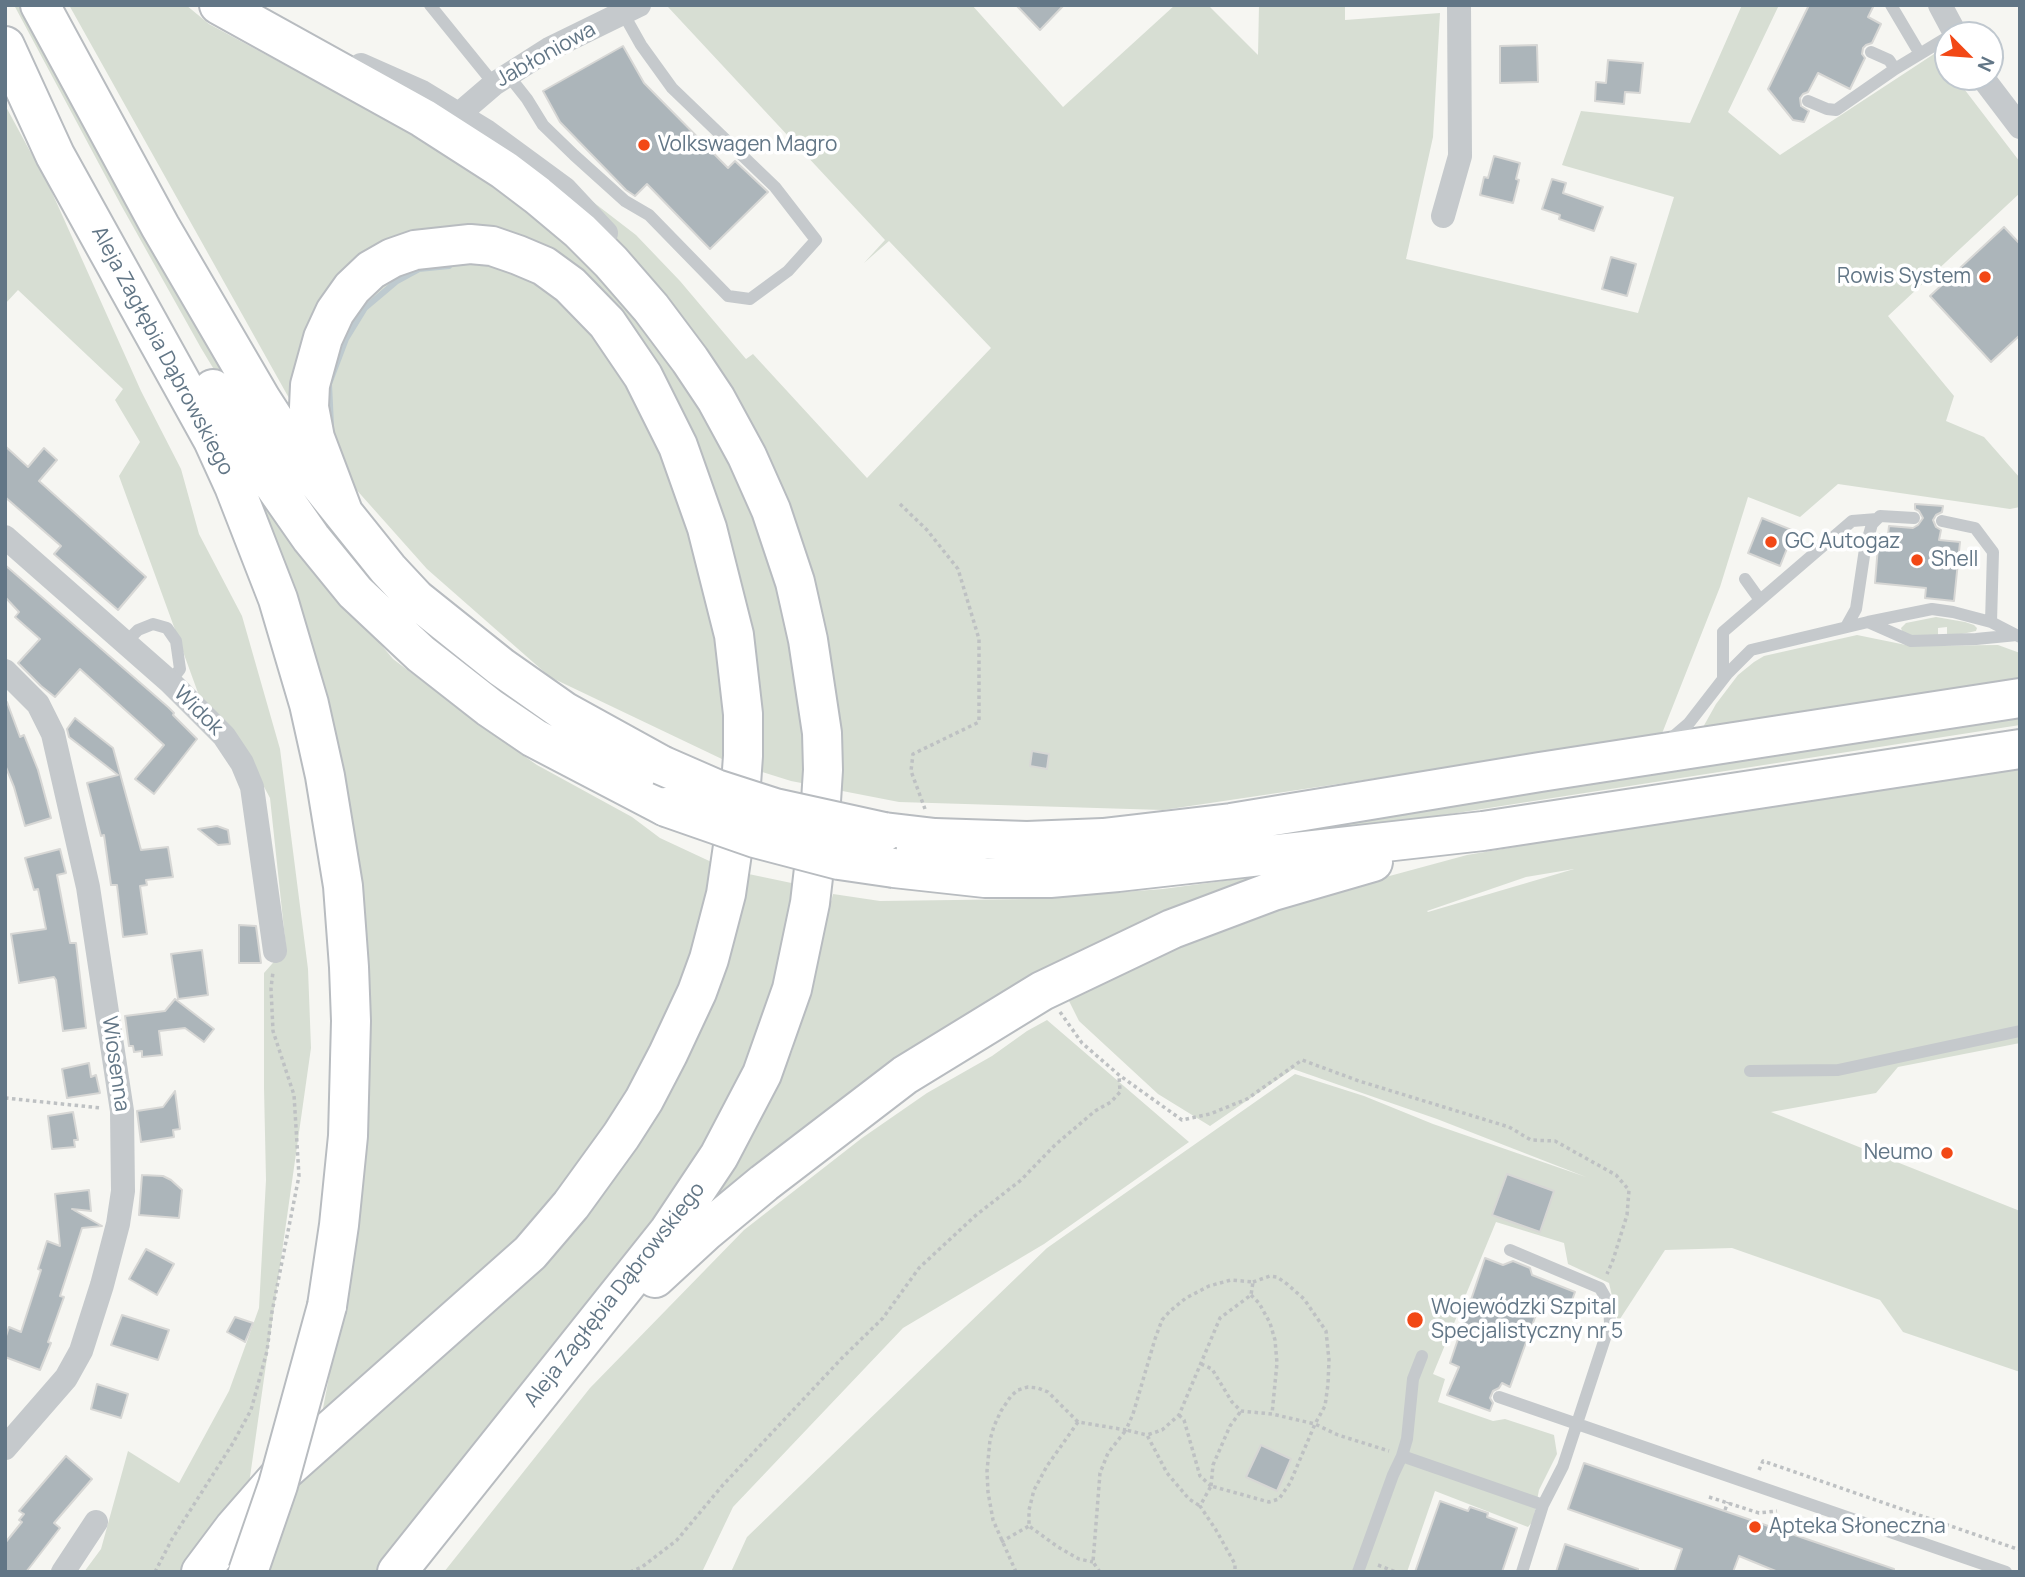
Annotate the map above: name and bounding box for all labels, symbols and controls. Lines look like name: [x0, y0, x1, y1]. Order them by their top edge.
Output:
street label: Jabłoniowa: [492, 17, 600, 93]
north arrow: [1934, 21, 2004, 91]
text: N: [1972, 52, 2001, 76]
place label: Volkswagen Magro: [658, 132, 837, 158]
marker: Volkswagen Magro: [636, 137, 652, 153]
street label: Aleja Zagłębia Dąbrowskiego: [86, 222, 238, 480]
place label: Rowis System: [1837, 264, 1971, 290]
marker: Rowis System: [1977, 269, 1993, 285]
place label: GC Autogaz: [1785, 529, 1900, 555]
marker: GC Autogaz: [1763, 534, 1779, 550]
place label: Shell: [1931, 547, 1979, 573]
marker: Shell: [1909, 552, 1925, 568]
street label: Widok: [168, 681, 228, 741]
street label: Wiosenna: [96, 1015, 134, 1113]
place label: Neumo: [1864, 1140, 1933, 1166]
marker: Neumo: [1939, 1145, 1955, 1161]
street label: Aleja Zagłębia Dąbrowskiego: [519, 1178, 711, 1412]
place label: Wojewódzki Szpital Specjalistyczny nr 5: [1431, 1295, 1623, 1345]
marker: Wojewódzki Szpital Specjalistyczny nr 5: [1405, 1310, 1425, 1330]
place label: Apteka Słoneczna: [1769, 1514, 1946, 1540]
marker: Apteka Słoneczna: [1747, 1519, 1763, 1535]

